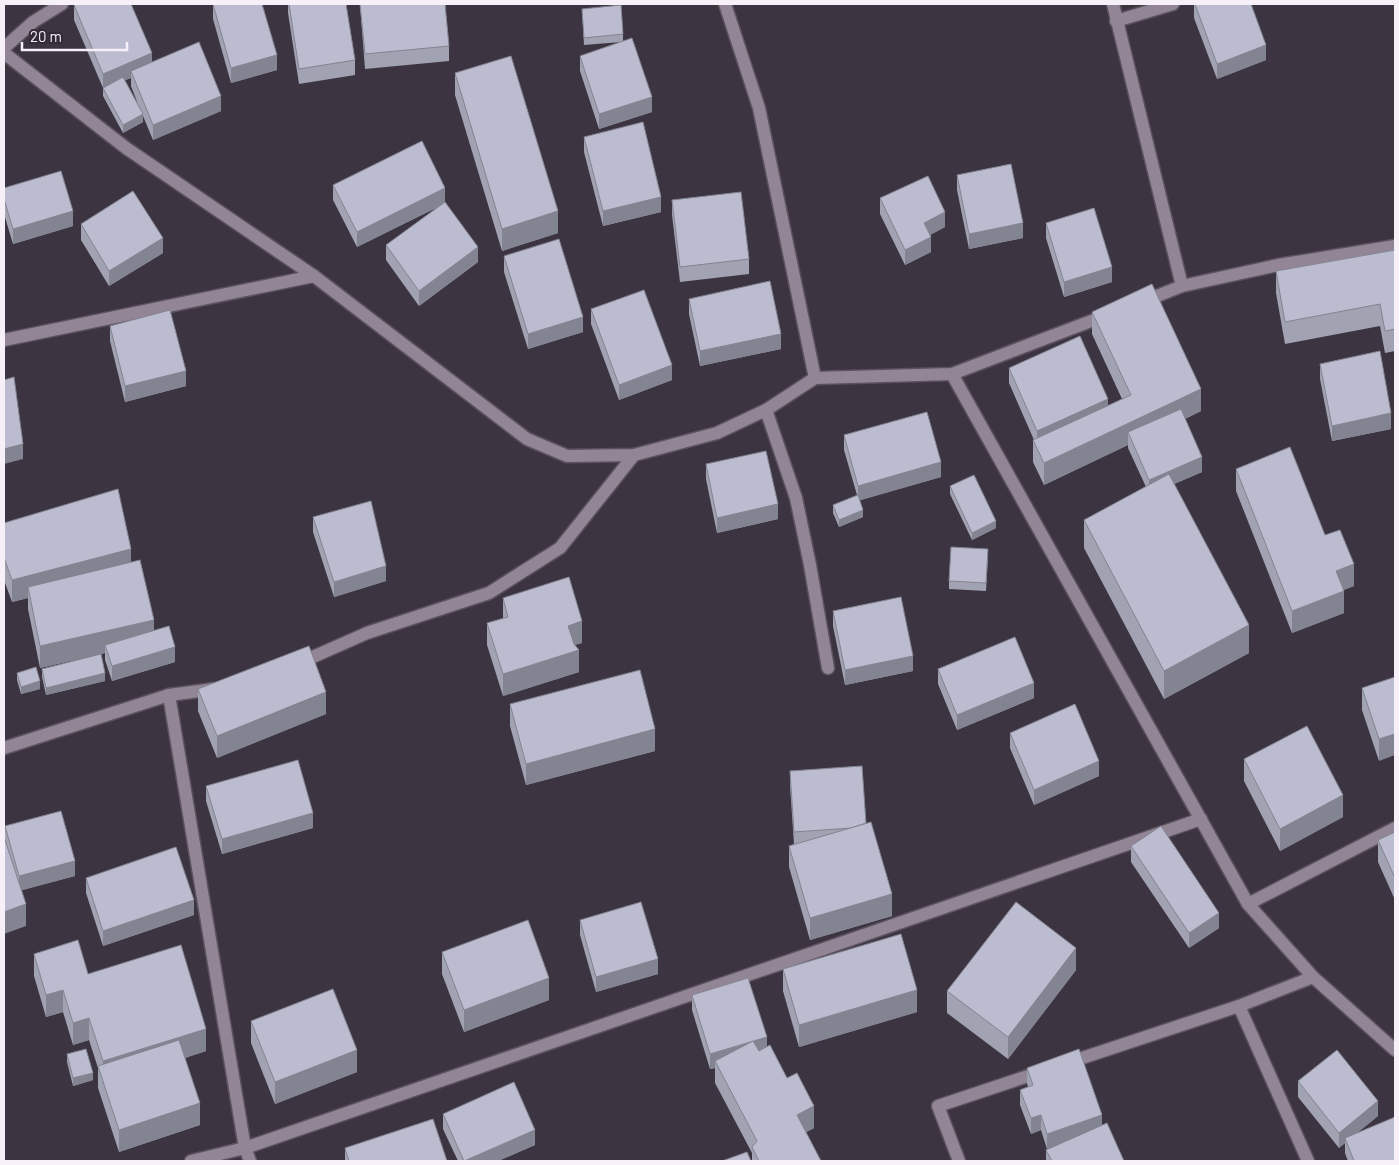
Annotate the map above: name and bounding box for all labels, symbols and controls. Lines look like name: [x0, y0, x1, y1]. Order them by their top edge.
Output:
scale bar: [22, 20, 128, 52]
text: 20 m: [30, 27, 62, 45]

